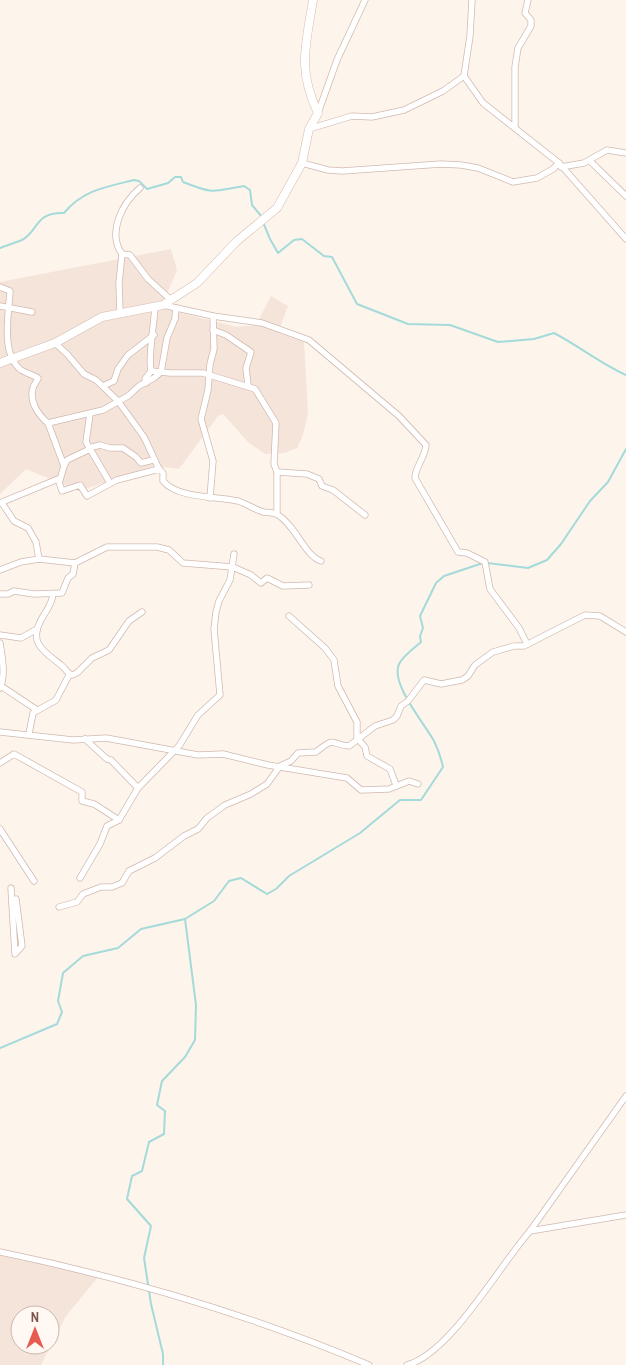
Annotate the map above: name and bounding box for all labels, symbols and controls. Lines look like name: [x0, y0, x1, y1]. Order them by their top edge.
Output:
north arrow: [10, 1305, 60, 1355]
text: N: [31, 1308, 39, 1326]

